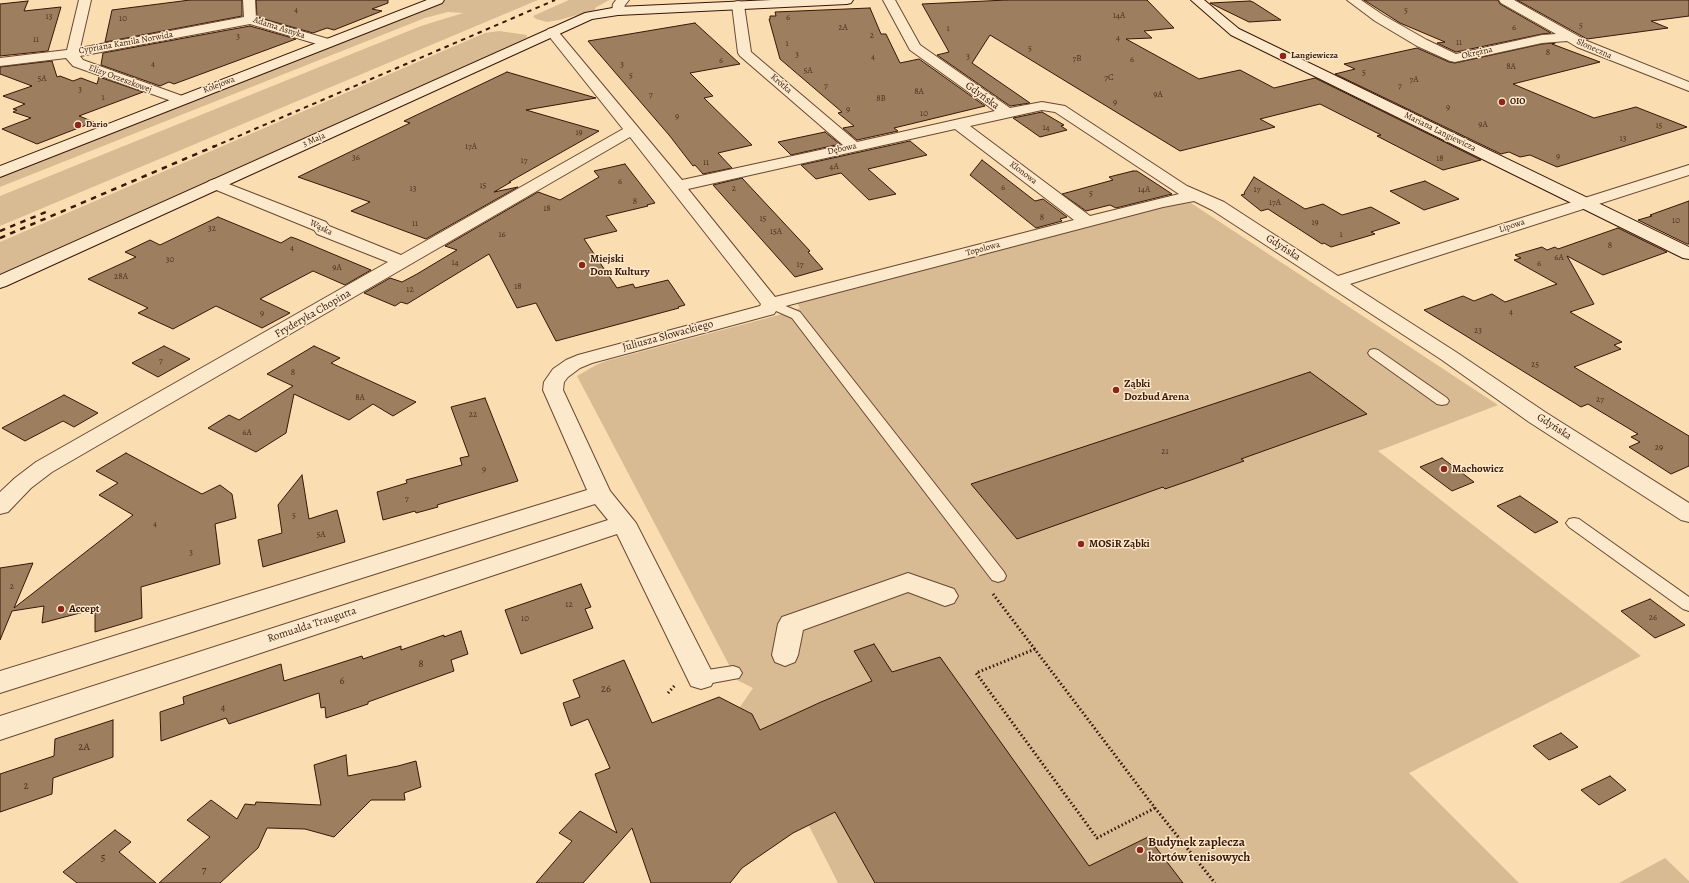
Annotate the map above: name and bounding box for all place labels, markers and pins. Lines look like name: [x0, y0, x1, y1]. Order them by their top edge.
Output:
marker: Langiewicza: [1278, 51, 1288, 61]
place label: Langiewicza: [1291, 51, 1338, 61]
marker: OIO: [1497, 97, 1507, 107]
place label: OIO: [1510, 97, 1525, 107]
marker: Dario: [73, 120, 83, 130]
place label: Dario: [86, 120, 108, 130]
place label: Miejski Dom Kultury: [590, 252, 650, 278]
marker: Miejski Dom Kultury: [577, 260, 587, 270]
place label: Ząbki Dozbud Arena: [1124, 377, 1189, 403]
marker: Ząbki Dozbud Arena: [1111, 385, 1121, 395]
place label: Machowicz: [1452, 462, 1504, 476]
marker: Machowicz: [1439, 464, 1449, 474]
place label: MOSiR Ząbki: [1089, 537, 1150, 551]
marker: MOSiR Ząbki: [1076, 539, 1086, 549]
place label: Accept: [69, 602, 99, 616]
marker: Accept: [56, 604, 66, 614]
place label: Budynek zaplecza kortów tenisowych: [1148, 835, 1250, 866]
marker: Budynek zaplecza kortów tenisowych: [1135, 845, 1145, 855]

